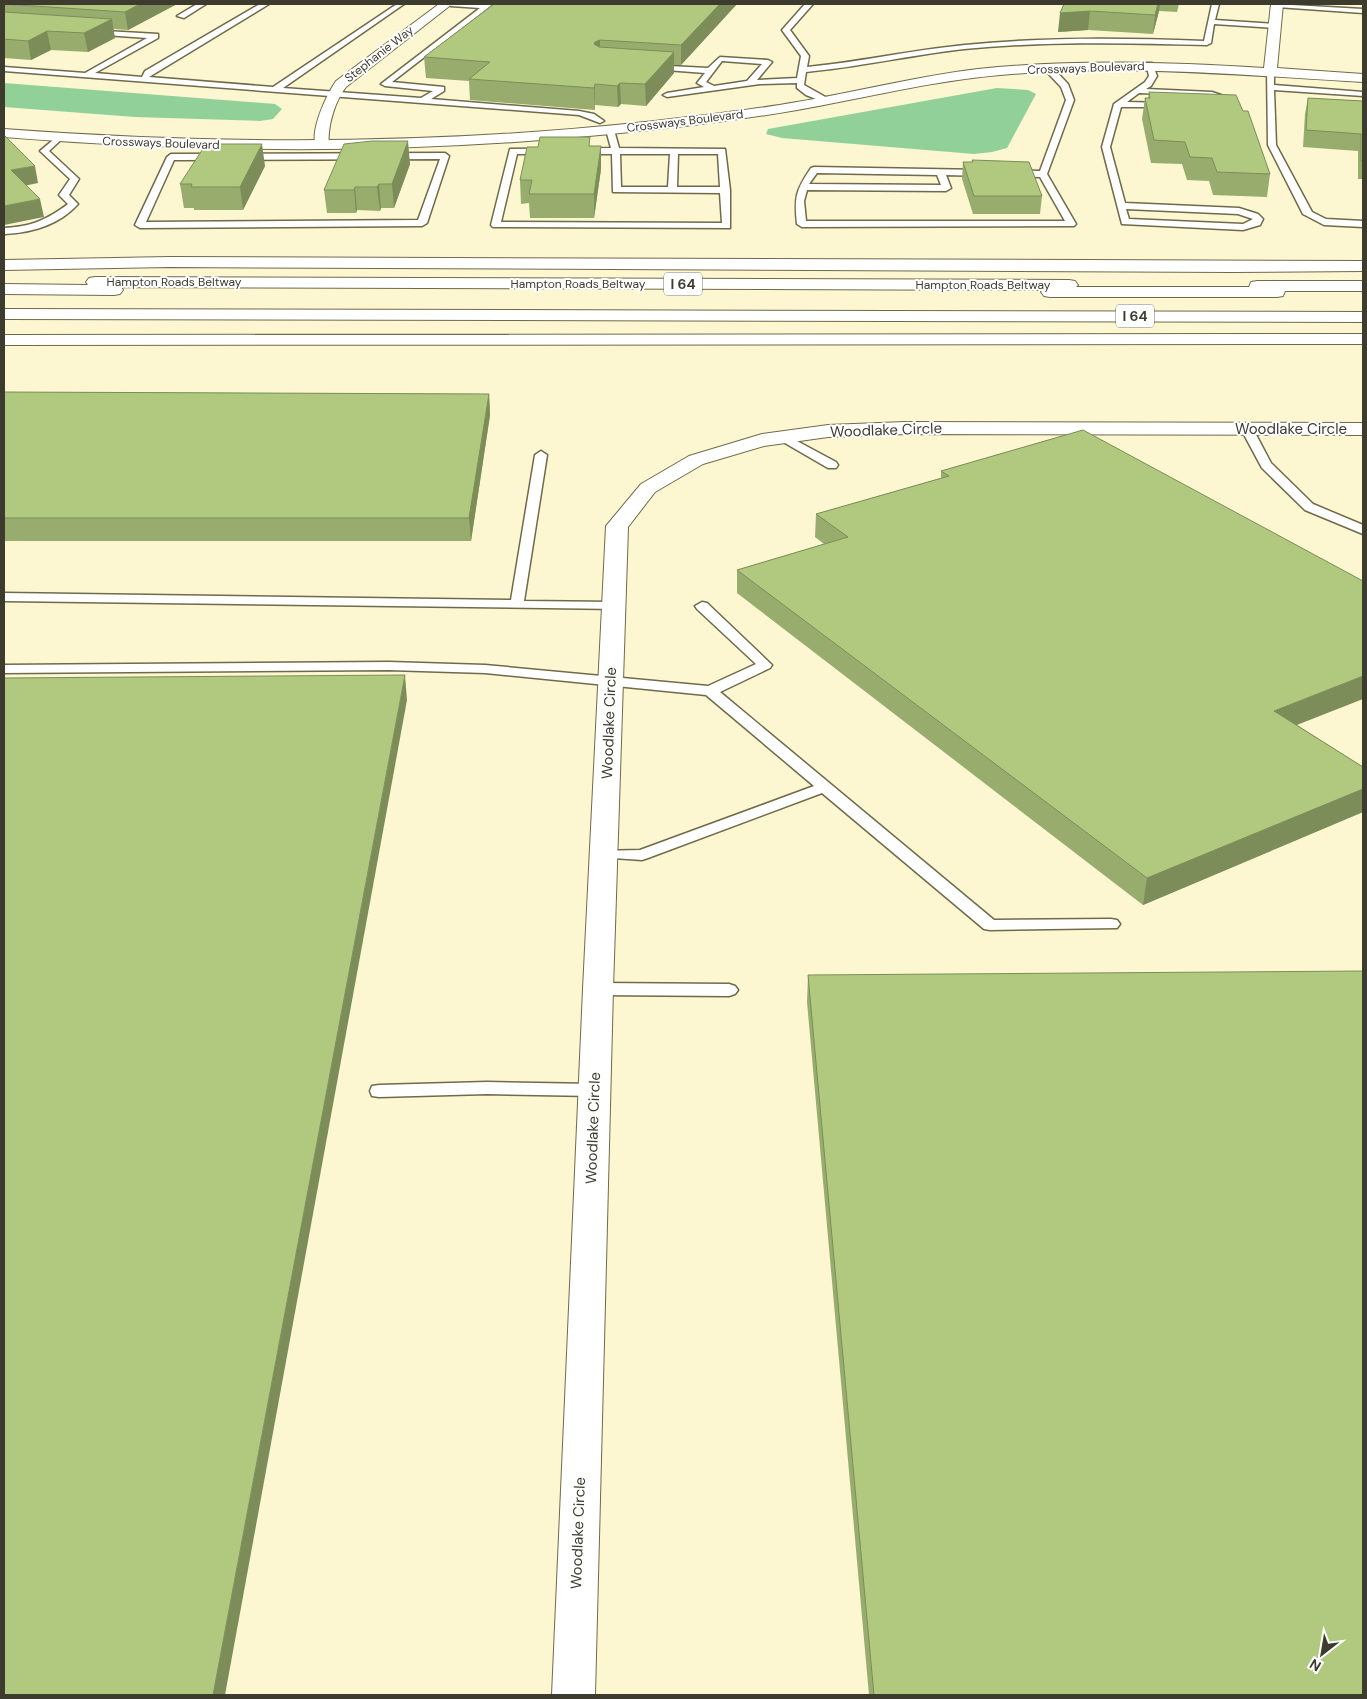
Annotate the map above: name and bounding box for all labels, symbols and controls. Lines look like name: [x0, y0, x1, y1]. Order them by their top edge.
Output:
street label: Stephanie Way: [341, 22, 417, 86]
street label: Crossways Boulevard: [1027, 58, 1145, 78]
street label: Crossways Boulevard: [626, 106, 744, 136]
street label: Crossways Boulevard: [102, 133, 220, 153]
road number: I 64: [664, 272, 702, 296]
street label: Hampton Roads Beltway: [107, 274, 242, 290]
street label: Hampton Roads Beltway: [511, 276, 646, 292]
street label: Hampton Roads Beltway: [916, 277, 1051, 293]
road number: I 64: [1116, 304, 1154, 328]
street label: Woodlake Circle: [830, 418, 942, 442]
street label: Woodlake Circle: [1235, 419, 1347, 439]
street label: Woodlake Circle: [597, 667, 621, 779]
street label: Woodlake Circle: [581, 1072, 605, 1184]
street label: Woodlake Circle: [566, 1477, 590, 1589]
north arrow: [1297, 1629, 1347, 1679]
text: N: [1306, 1655, 1324, 1675]

